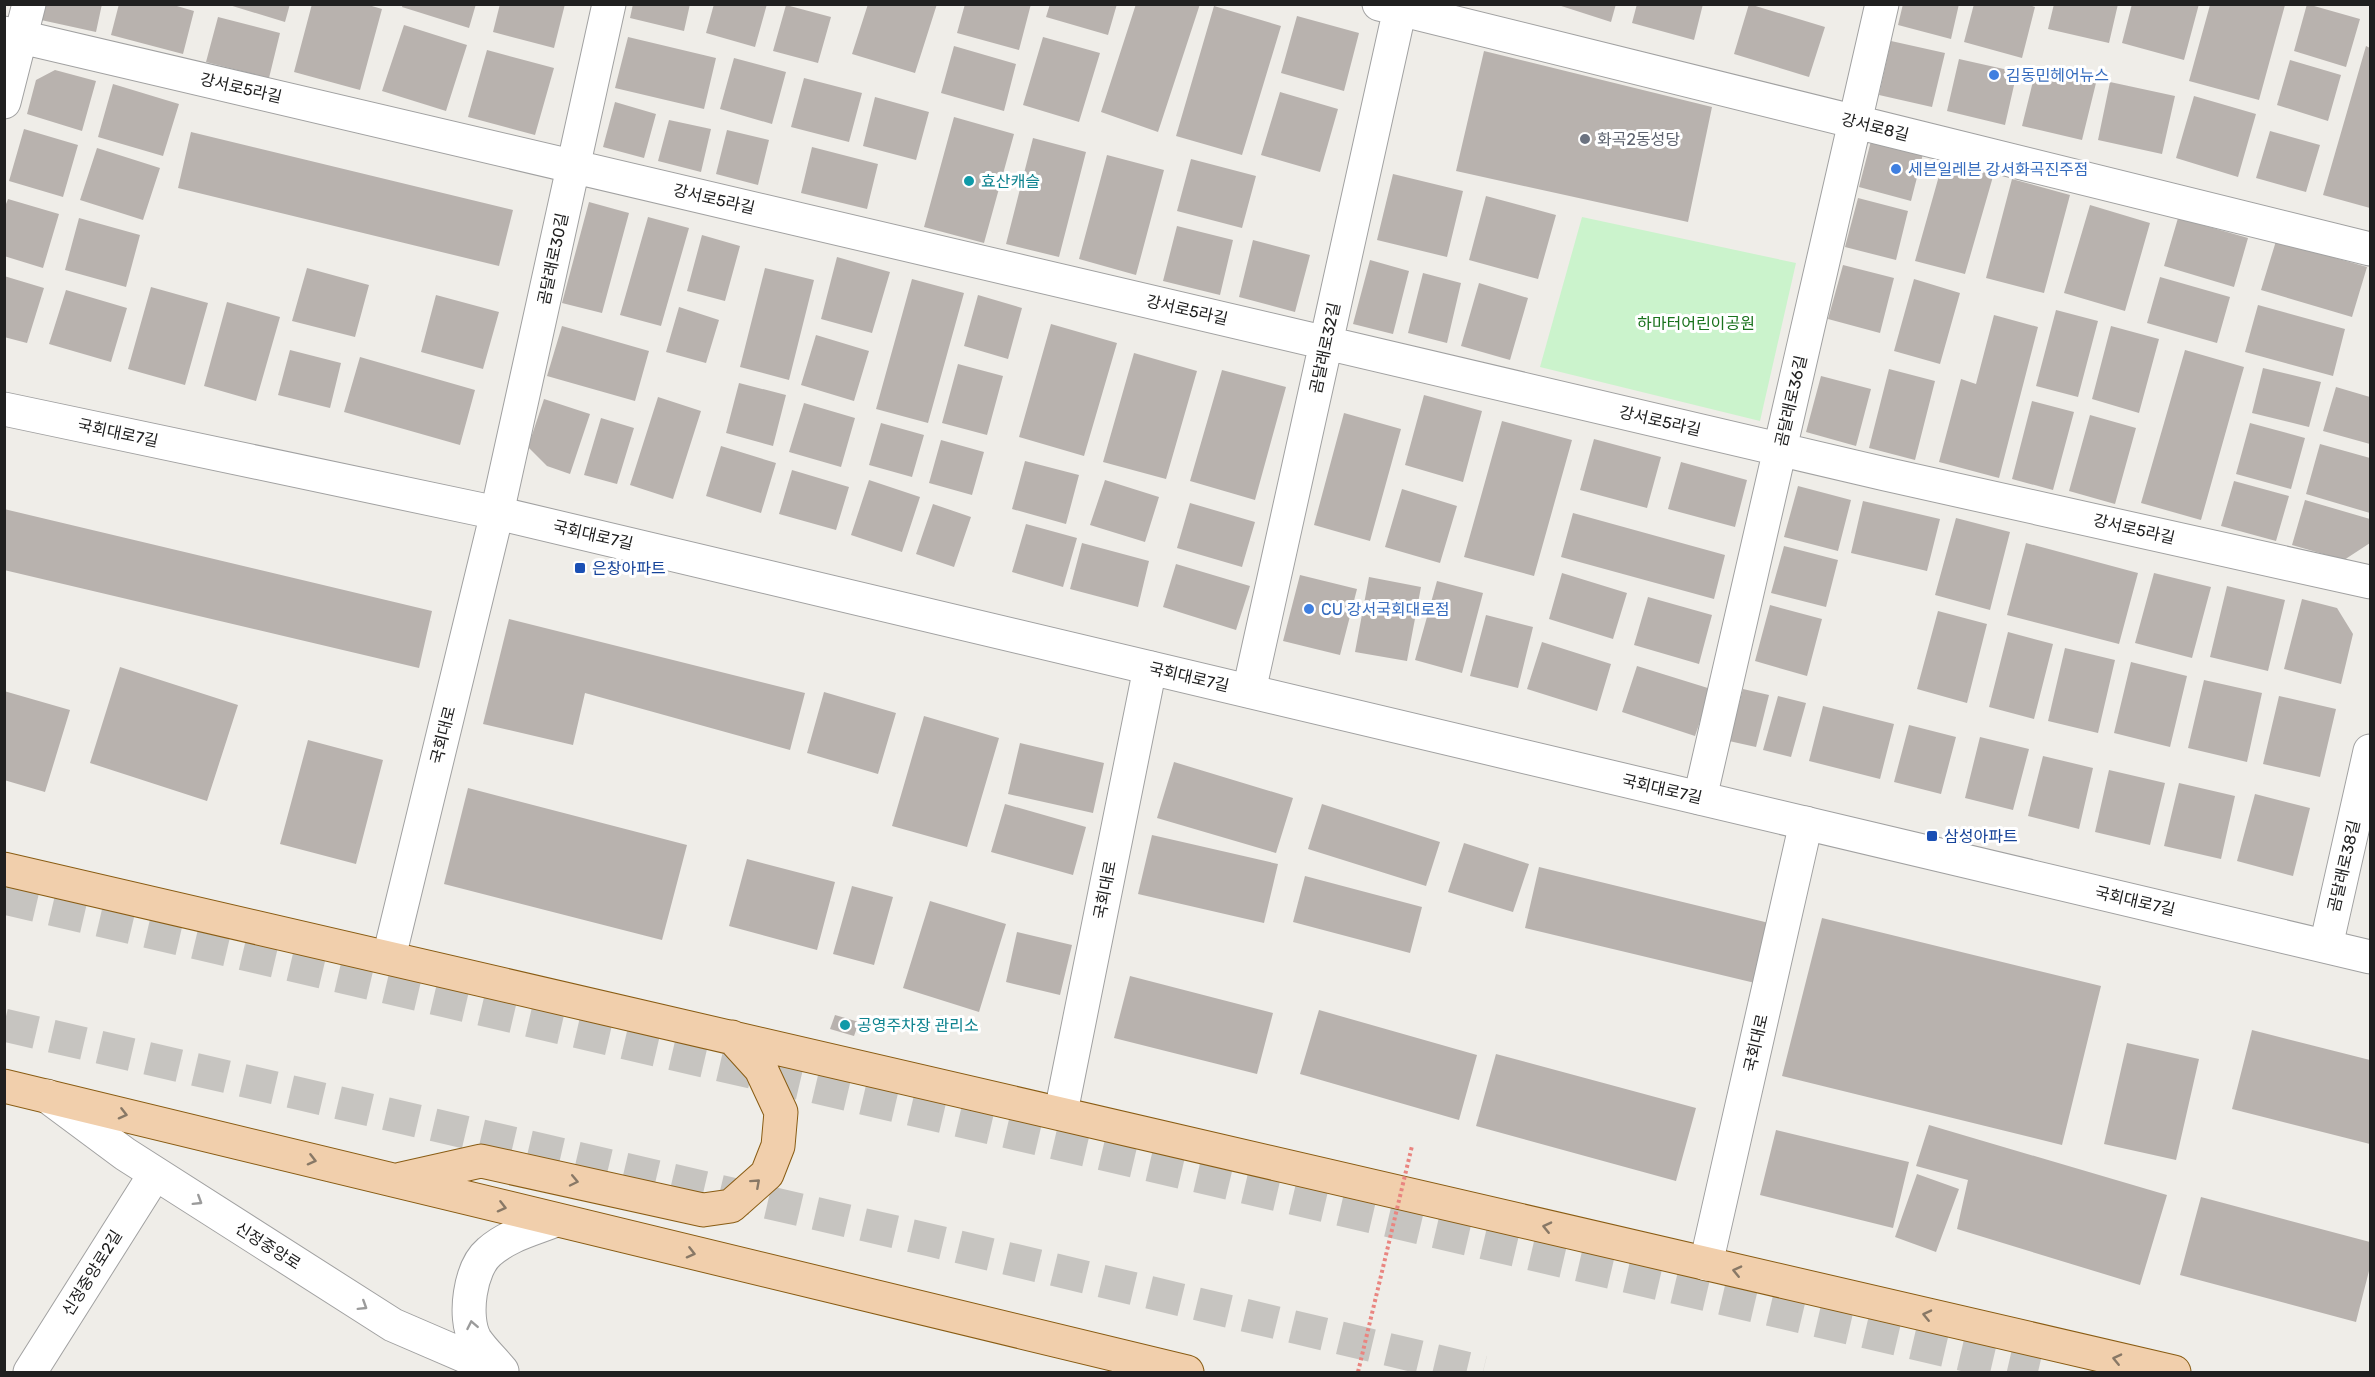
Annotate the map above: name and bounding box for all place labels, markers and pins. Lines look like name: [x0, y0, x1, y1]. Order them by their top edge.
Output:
place label: 김동민헤어뉴스: [2006, 66, 2109, 85]
marker: 김동민헤어뉴스: [1987, 68, 2001, 82]
place label: 화곡2동성당: [1597, 130, 1680, 149]
marker: 화곡2동성당: [1578, 132, 1592, 146]
place label: 세븐일레븐 강서화곡진주점: [1908, 160, 2089, 179]
marker: 세븐일레븐 강서화곡진주점: [1889, 162, 1903, 176]
place label: 효산캐슬: [981, 172, 1040, 191]
marker: 효산캐슬: [962, 174, 976, 188]
place label: 은창아파트: [592, 559, 666, 578]
marker: 은창아파트: [573, 561, 587, 575]
place label: CU 강서국회대로점: [1321, 600, 1450, 619]
marker: CU 강서국회대로점: [1302, 602, 1316, 616]
place label: 삼성아파트: [1944, 827, 2018, 846]
marker: 삼성아파트: [1925, 829, 1939, 843]
place label: 공영주차장 관리소: [857, 1016, 979, 1035]
marker: 공영주차장 관리소: [838, 1018, 852, 1032]

